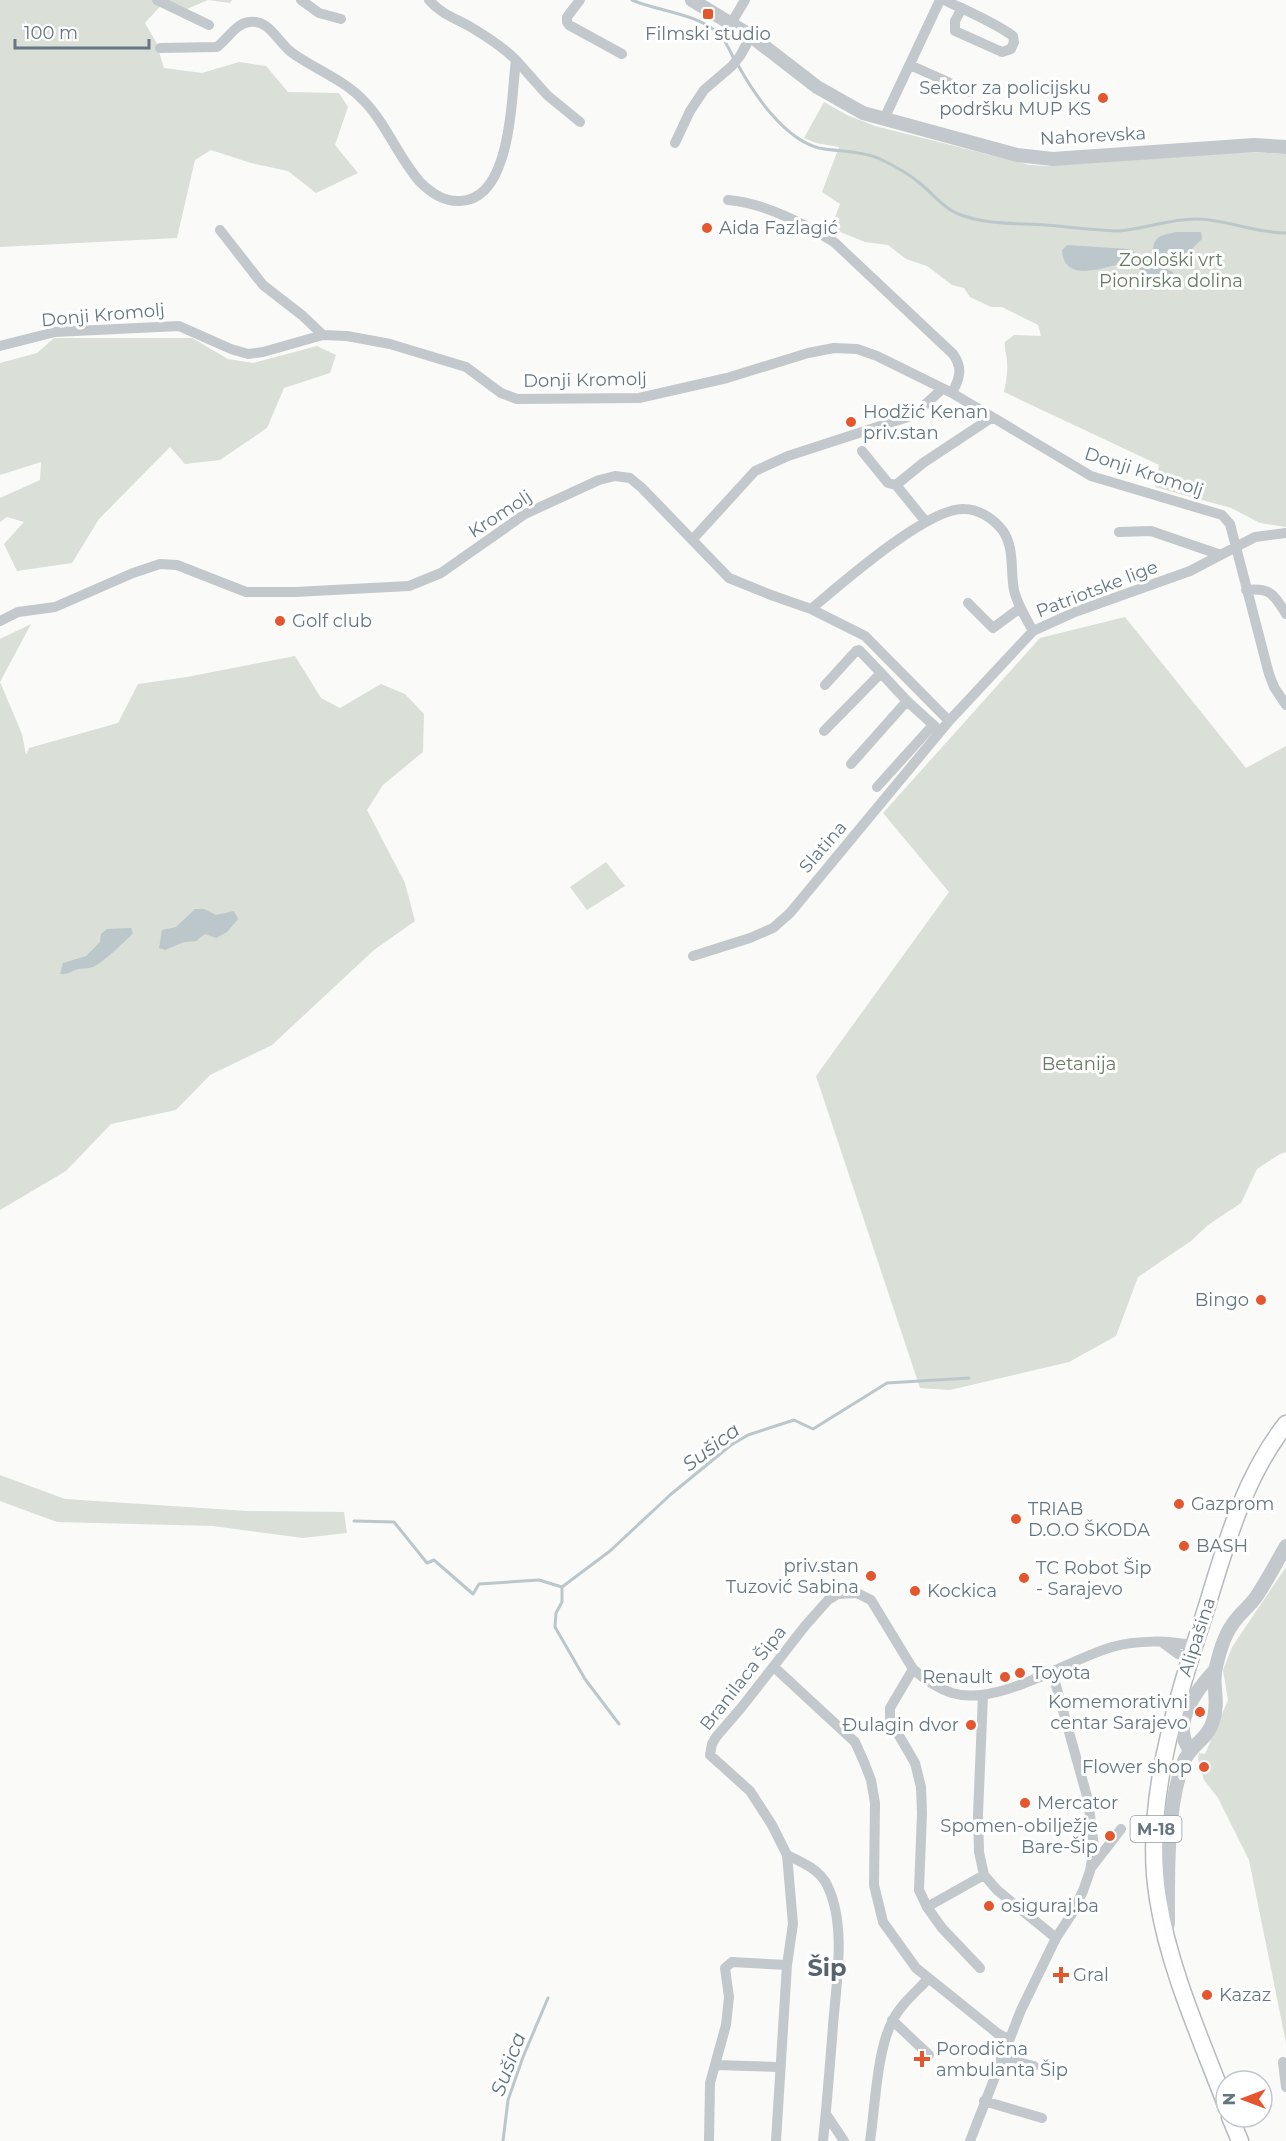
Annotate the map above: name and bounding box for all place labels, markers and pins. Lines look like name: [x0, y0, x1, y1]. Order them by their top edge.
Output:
marker: Filmski studio: [701, 7, 715, 21]
place label: Filmski studio: [645, 23, 771, 45]
place label: Sektor za policijsku podršku MUP KS: [919, 77, 1091, 120]
marker: Sektor za policijsku podršku MUP KS: [1096, 91, 1110, 105]
place label: Aida Fazlagić: [719, 217, 838, 239]
marker: Aida Fazlagić: [700, 221, 714, 235]
place label: Hodžić Kenan priv.stan: [863, 401, 988, 444]
marker: Hodžić Kenan priv.stan: [844, 415, 858, 429]
place label: Golf club: [292, 610, 372, 632]
marker: Golf club: [273, 614, 287, 628]
place label: Bingo: [1195, 1289, 1249, 1311]
marker: Bingo: [1254, 1293, 1268, 1307]
place label: Gazprom: [1191, 1493, 1274, 1515]
marker: Gazprom: [1172, 1497, 1186, 1511]
place label: TRIAB D.O.O ŠKODA: [1028, 1498, 1150, 1541]
marker: TRIAB D.O.O ŠKODA: [1009, 1512, 1023, 1526]
place label: BASH: [1196, 1535, 1248, 1557]
marker: BASH: [1177, 1539, 1191, 1553]
place label: priv.stan Tuzović Sabina: [726, 1555, 859, 1598]
place label: TC Robot Šip - Sarajevo: [1036, 1557, 1152, 1600]
marker: priv.stan Tuzović Sabina: [864, 1569, 878, 1583]
marker: TC Robot Šip - Sarajevo: [1017, 1571, 1031, 1585]
place label: Kockica: [927, 1580, 997, 1602]
marker: Kockica: [908, 1584, 922, 1598]
place label: Toyota: [1032, 1662, 1091, 1684]
place label: Renault: [922, 1666, 993, 1688]
marker: Toyota: [1013, 1666, 1027, 1680]
marker: Renault: [998, 1670, 1012, 1684]
place label: Komemorativni centar Sarajevo: [1048, 1691, 1188, 1734]
marker: Komemorativni centar Sarajevo: [1193, 1705, 1207, 1719]
place label: Đulagin dvor: [842, 1714, 959, 1736]
marker: Đulagin dvor: [964, 1718, 978, 1732]
place label: Flower shop: [1082, 1756, 1192, 1778]
marker: Flower shop: [1197, 1760, 1211, 1774]
place label: Mercator: [1037, 1792, 1118, 1814]
marker: Mercator: [1018, 1796, 1032, 1810]
place label: Spomen-obilježje Bare-Šip: [940, 1815, 1098, 1858]
marker: Spomen-obilježje Bare-Šip: [1103, 1829, 1117, 1843]
place label: osiguraj.ba: [1001, 1895, 1099, 1917]
marker: osiguraj.ba: [982, 1899, 996, 1913]
place label: Gral: [1073, 1964, 1109, 1986]
marker: Gral: [1054, 1968, 1068, 1982]
place label: Kazaz: [1219, 1984, 1271, 2006]
marker: Kazaz: [1200, 1988, 1214, 2002]
place label: Porodična ambulanta Šip: [936, 2038, 1068, 2081]
marker: Porodična ambulanta Šip: [913, 2050, 931, 2068]

